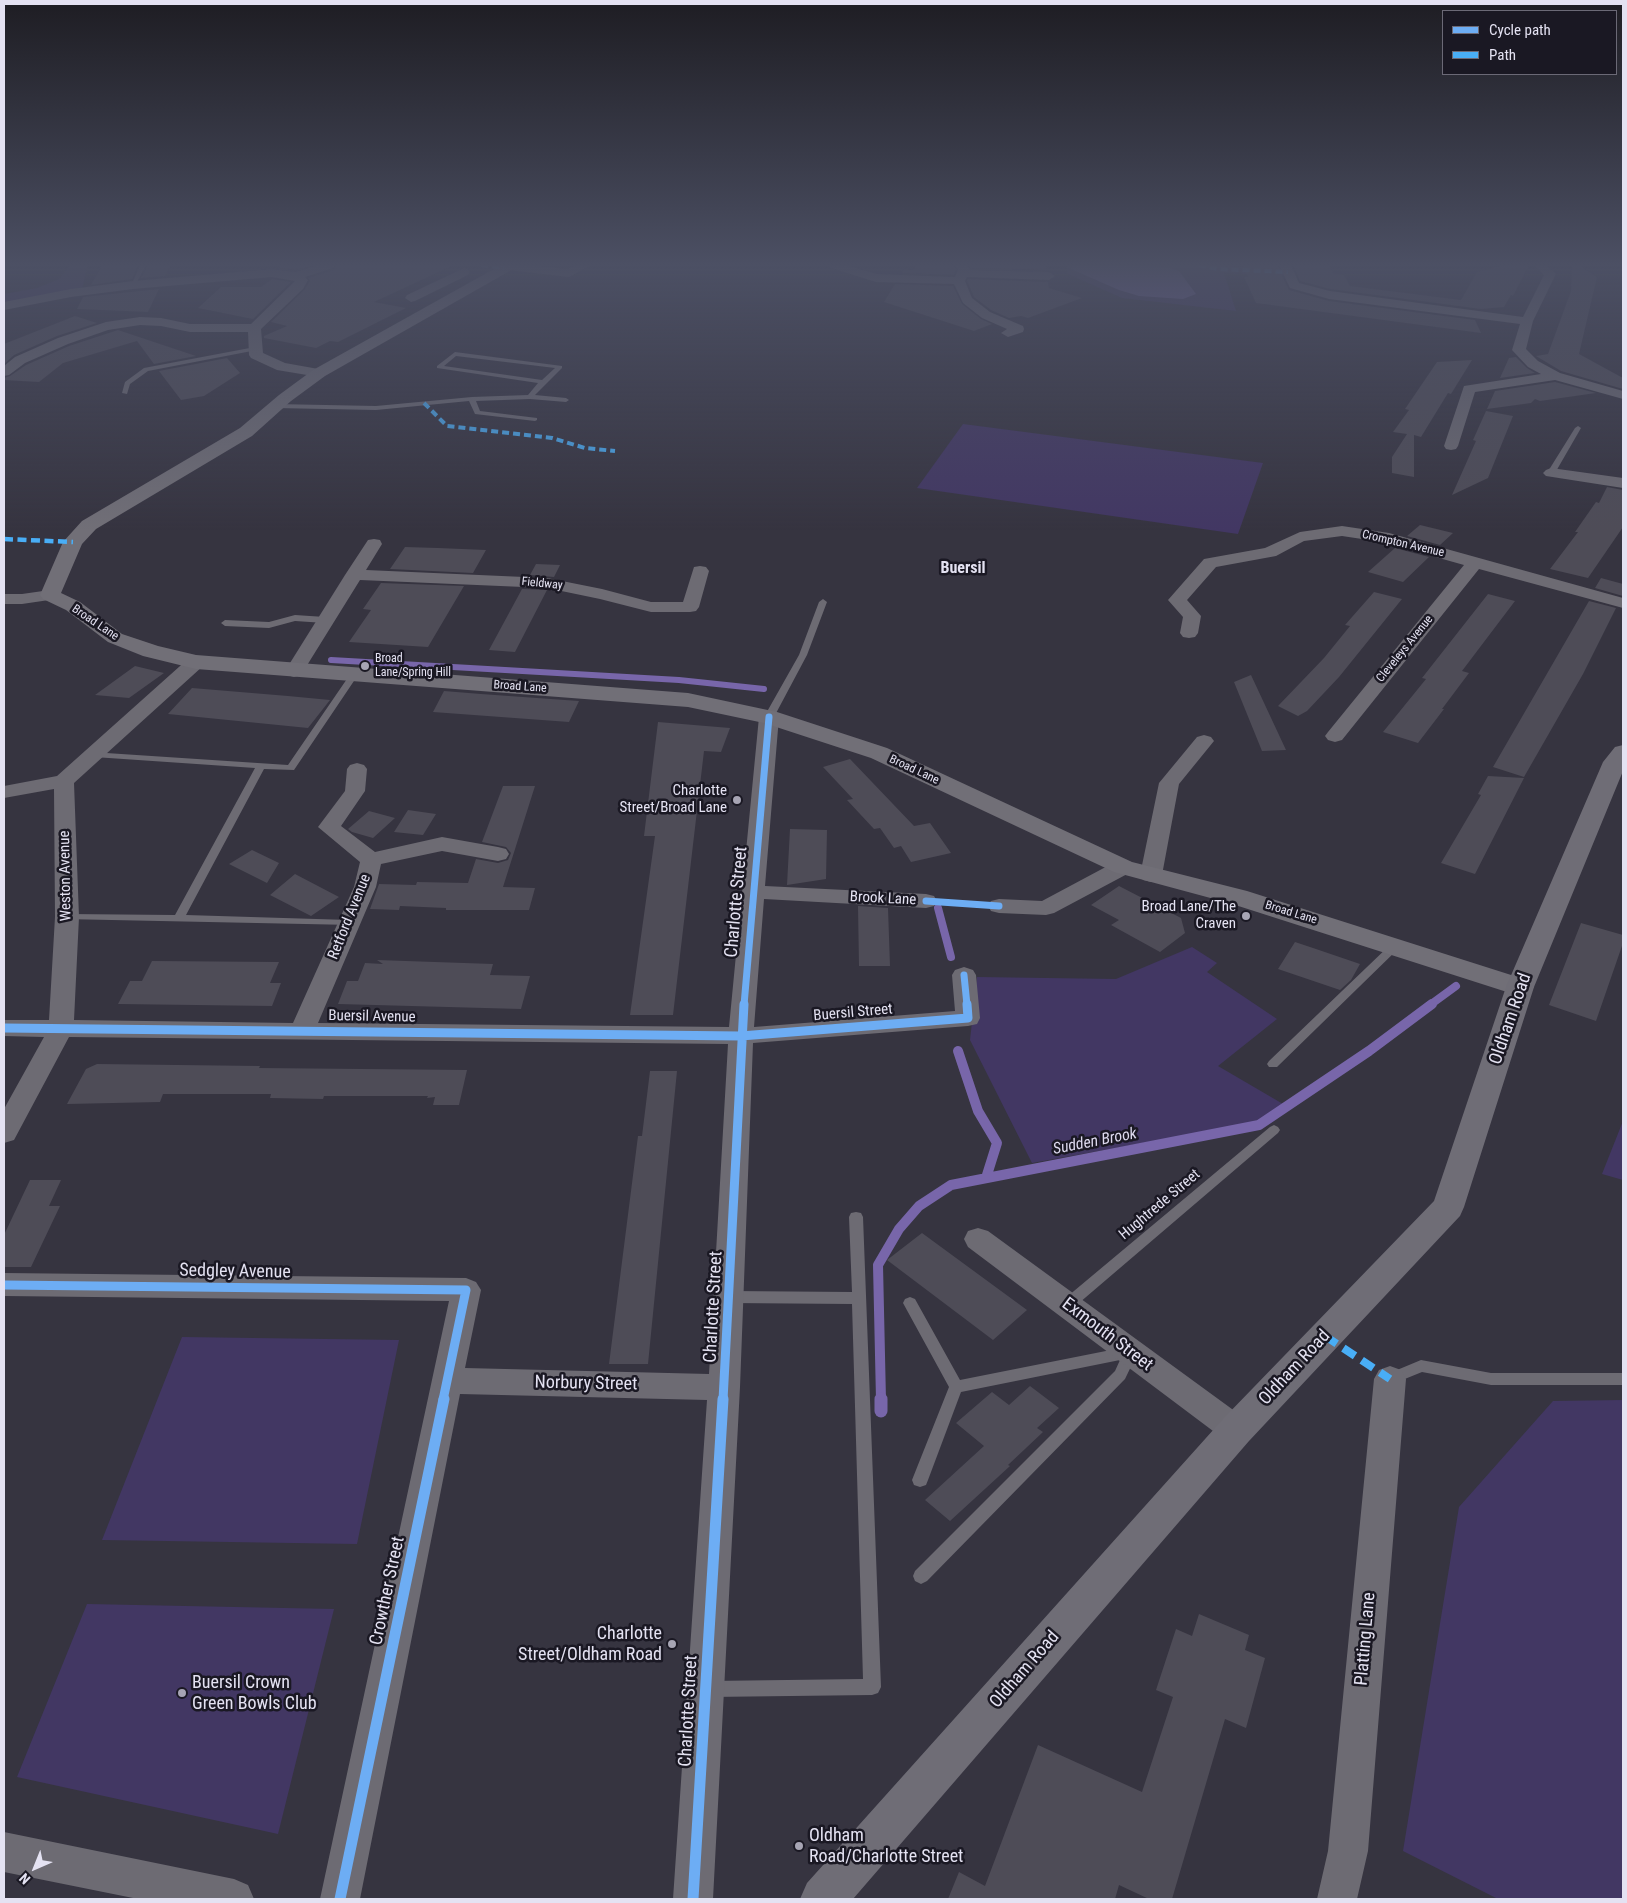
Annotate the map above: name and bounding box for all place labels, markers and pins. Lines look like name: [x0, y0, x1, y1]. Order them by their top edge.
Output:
place label: Broad Lane/Spring Hill: [375, 652, 451, 680]
marker: Broad Lane/Spring Hill: [359, 660, 371, 672]
place label: Charlotte Street/Broad Lane: [619, 782, 727, 817]
marker: Charlotte Street/Broad Lane: [731, 794, 743, 806]
place label: Broad Lane/The Craven: [1142, 898, 1236, 933]
marker: Broad Lane/The Craven: [1240, 910, 1252, 922]
place label: Charlotte Street/Oldham Road: [518, 1623, 662, 1666]
marker: Charlotte Street/Oldham Road: [666, 1638, 678, 1650]
place label: Buersil Crown Green Bowls Club: [192, 1672, 317, 1715]
marker: Buersil Crown Green Bowls Club: [176, 1687, 188, 1699]
place label: Oldham Road/Charlotte Street: [809, 1825, 963, 1868]
marker: Oldham Road/Charlotte Street: [793, 1840, 805, 1852]

